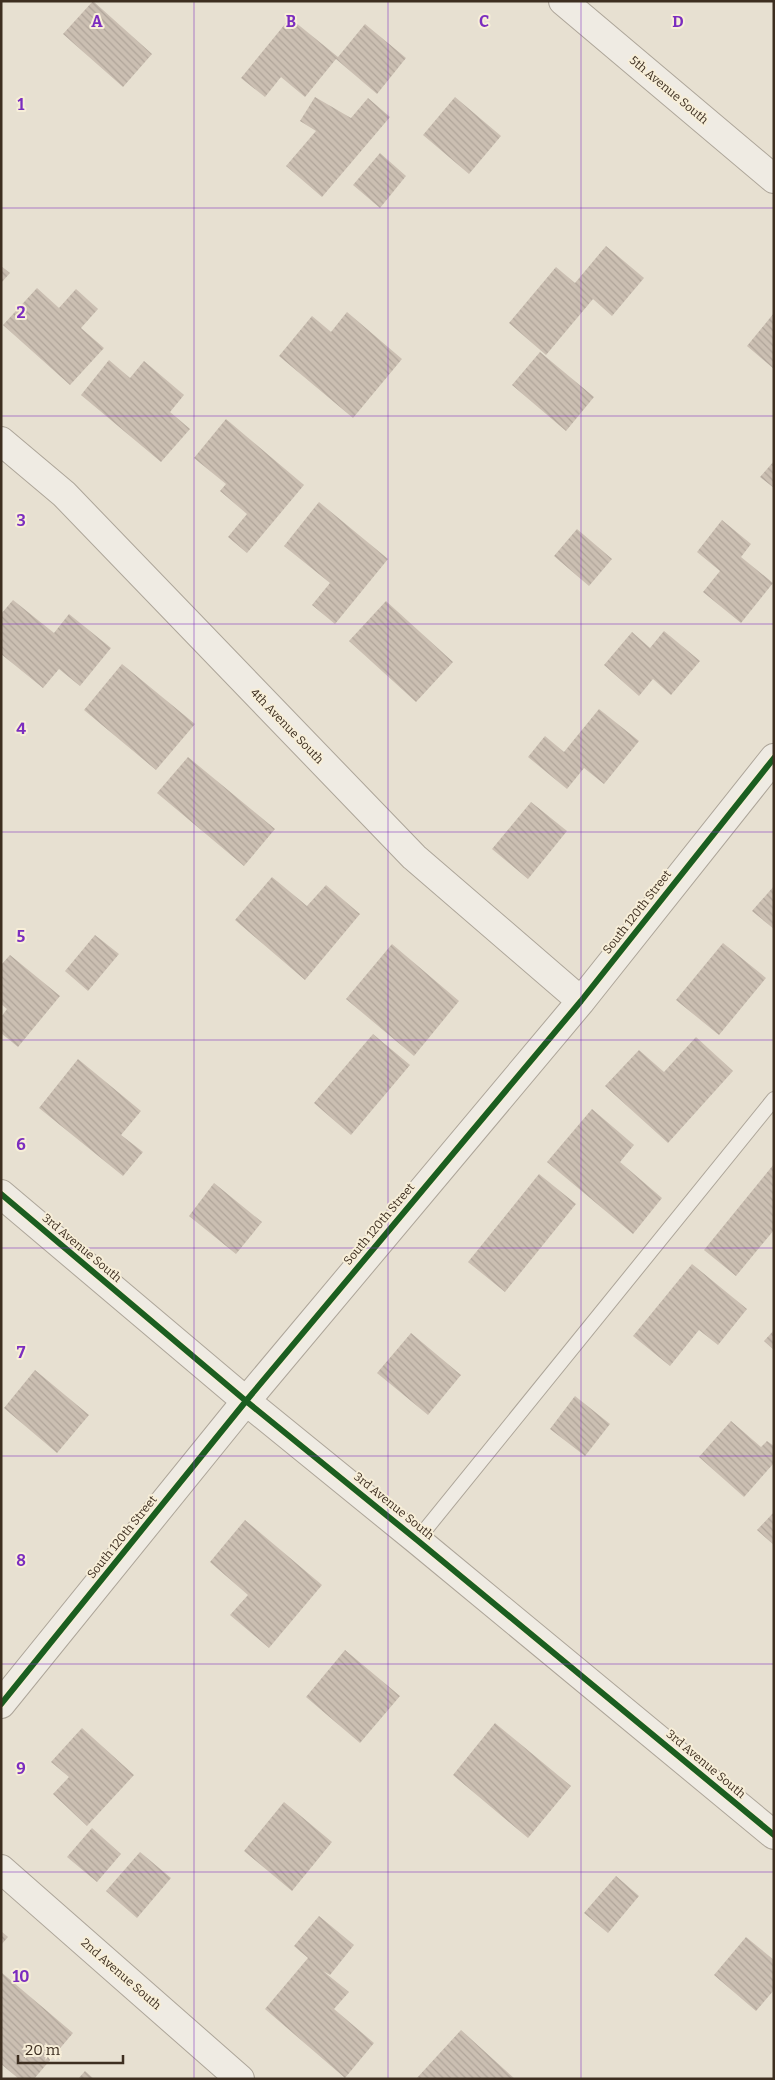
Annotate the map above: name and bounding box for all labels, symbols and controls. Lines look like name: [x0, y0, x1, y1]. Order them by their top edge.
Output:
text: A: [91, 12, 103, 31]
text: B: [286, 12, 296, 31]
text: C: [479, 12, 489, 31]
text: D: [672, 12, 684, 31]
street label: 5th Avenue South: [627, 53, 712, 127]
text: 1: [18, 95, 25, 114]
text: 2: [16, 303, 26, 322]
text: 3: [16, 511, 26, 530]
street label: 4th Avenue South: [248, 686, 327, 767]
text: 4: [16, 719, 26, 738]
street label: South 120th Street: [600, 867, 674, 957]
text: 5: [17, 927, 26, 946]
text: 6: [16, 1135, 26, 1154]
street label: South 120th Street: [341, 1180, 418, 1268]
street label: 3rd Avenue South: [40, 1211, 125, 1285]
text: 7: [17, 1343, 26, 1362]
street label: 3rd Avenue South: [351, 1469, 437, 1543]
street label: South 120th Street: [84, 1492, 160, 1581]
text: 8: [16, 1551, 26, 1570]
street label: 3rd Avenue South: [664, 1727, 749, 1801]
text: 9: [16, 1759, 26, 1778]
street label: 2nd Avenue South: [78, 1935, 164, 2013]
text: 10: [12, 1967, 30, 1986]
scale bar: [18, 2032, 122, 2064]
text: 20 m: [25, 2041, 61, 2059]

